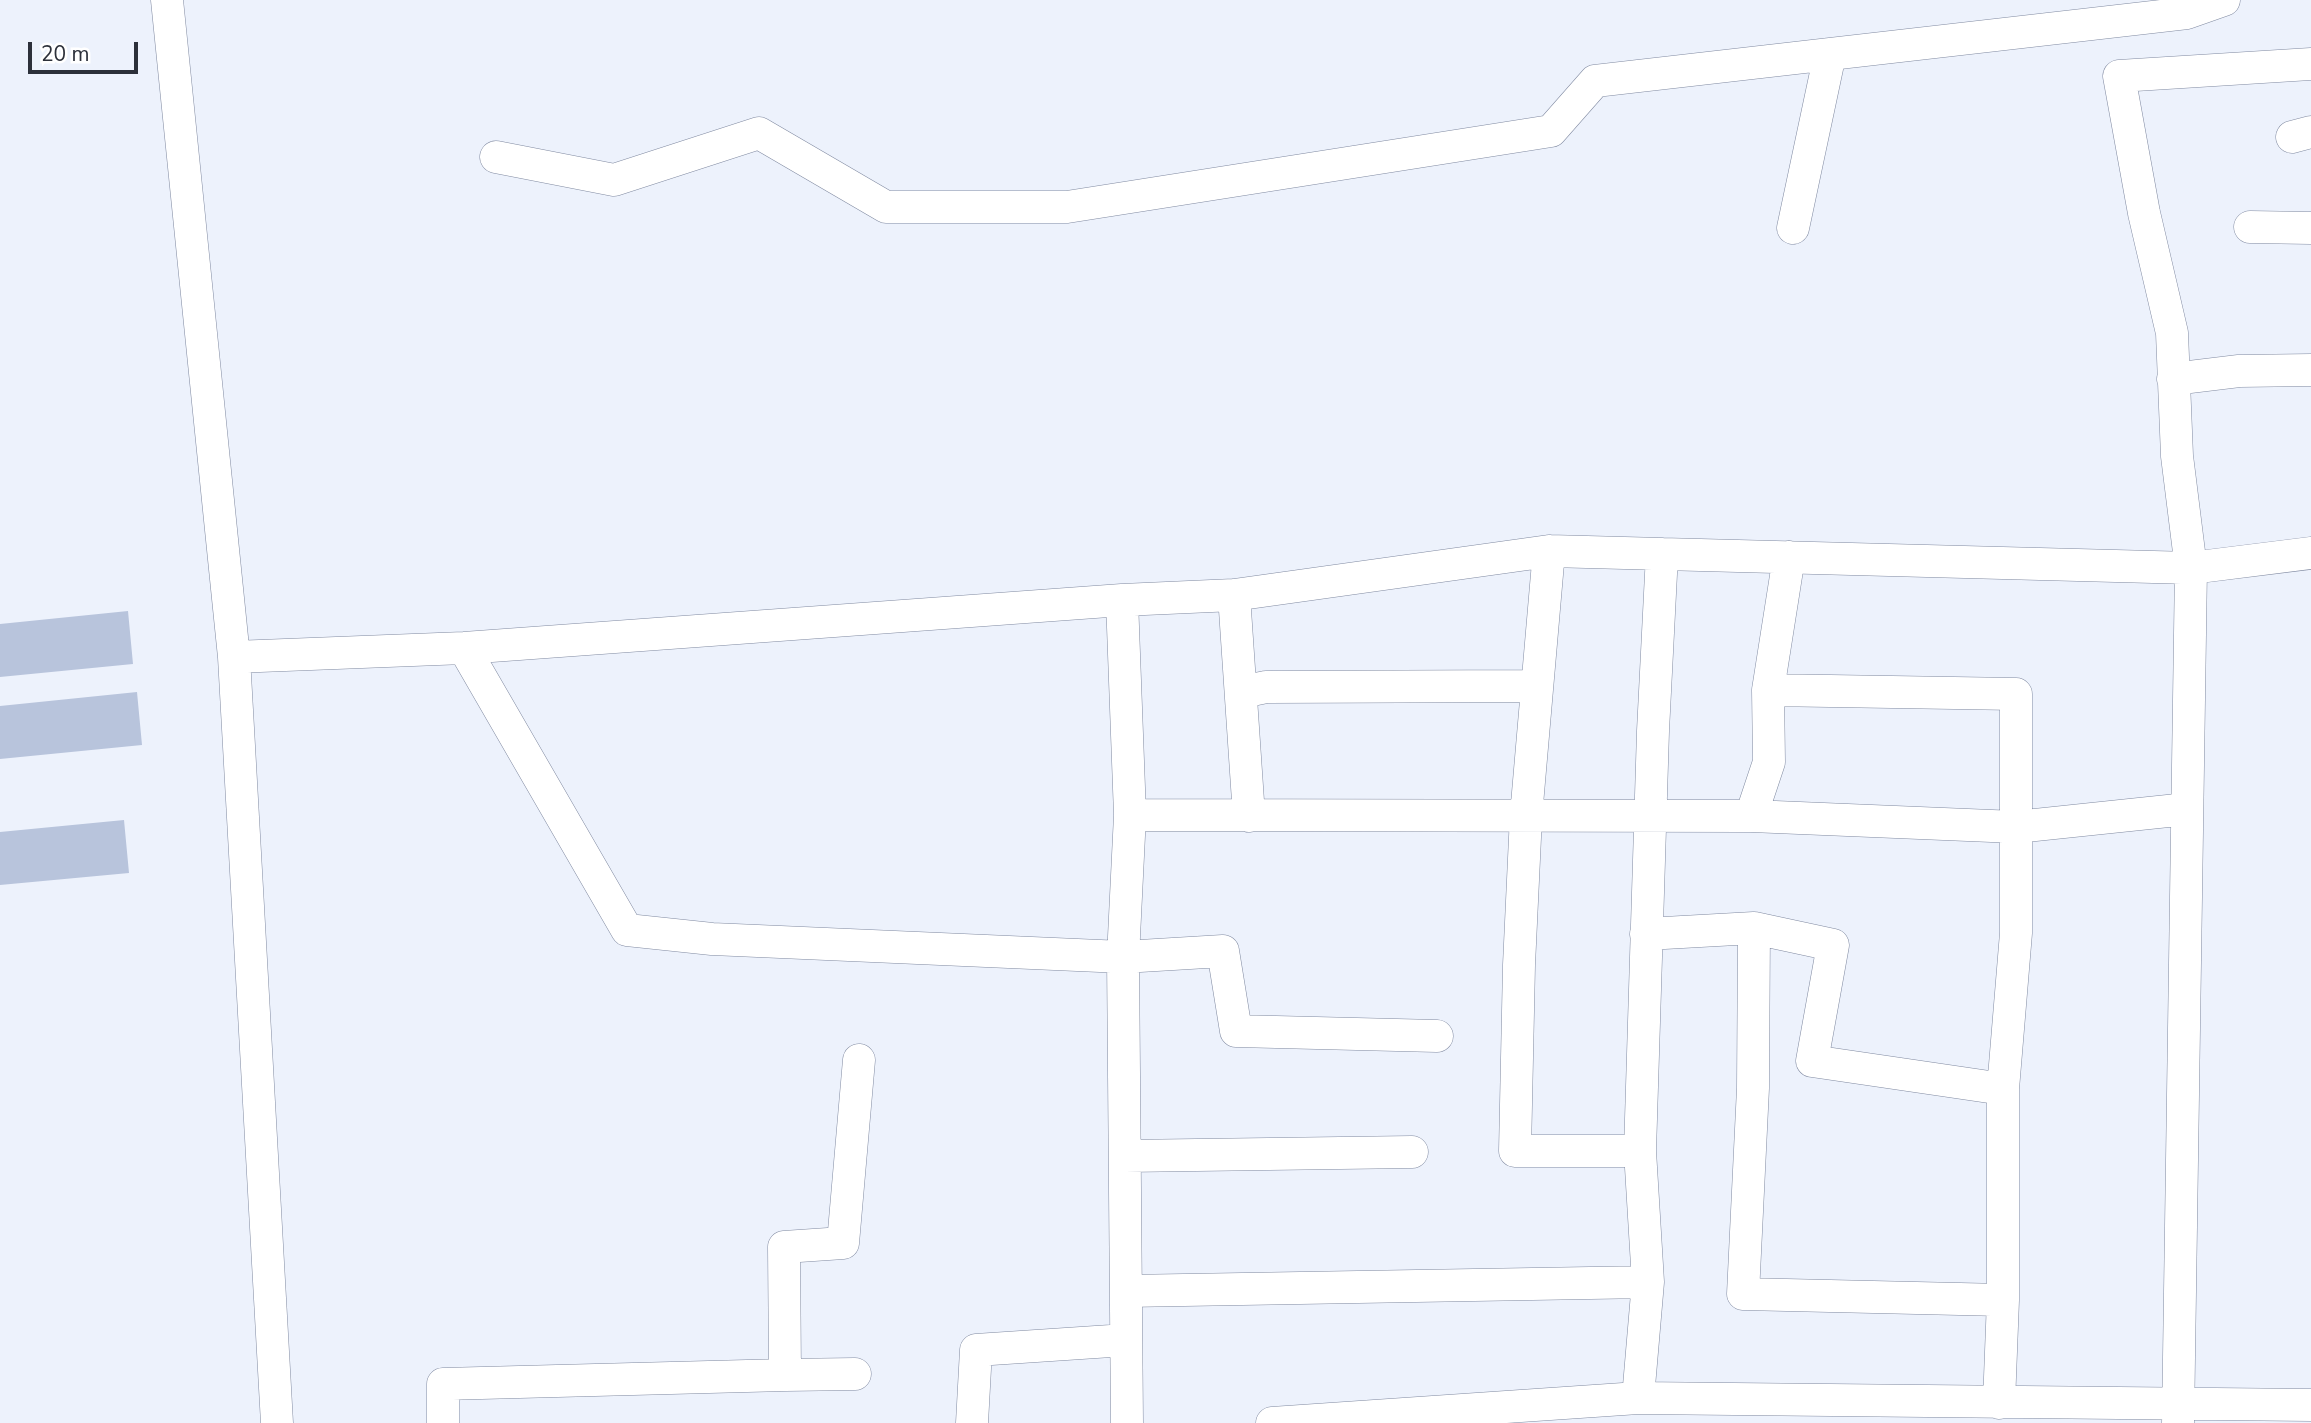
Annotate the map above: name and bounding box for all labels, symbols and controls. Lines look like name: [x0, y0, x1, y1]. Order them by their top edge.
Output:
scale bar: [32, 28, 142, 72]
text: 20 m: [41, 40, 90, 68]

